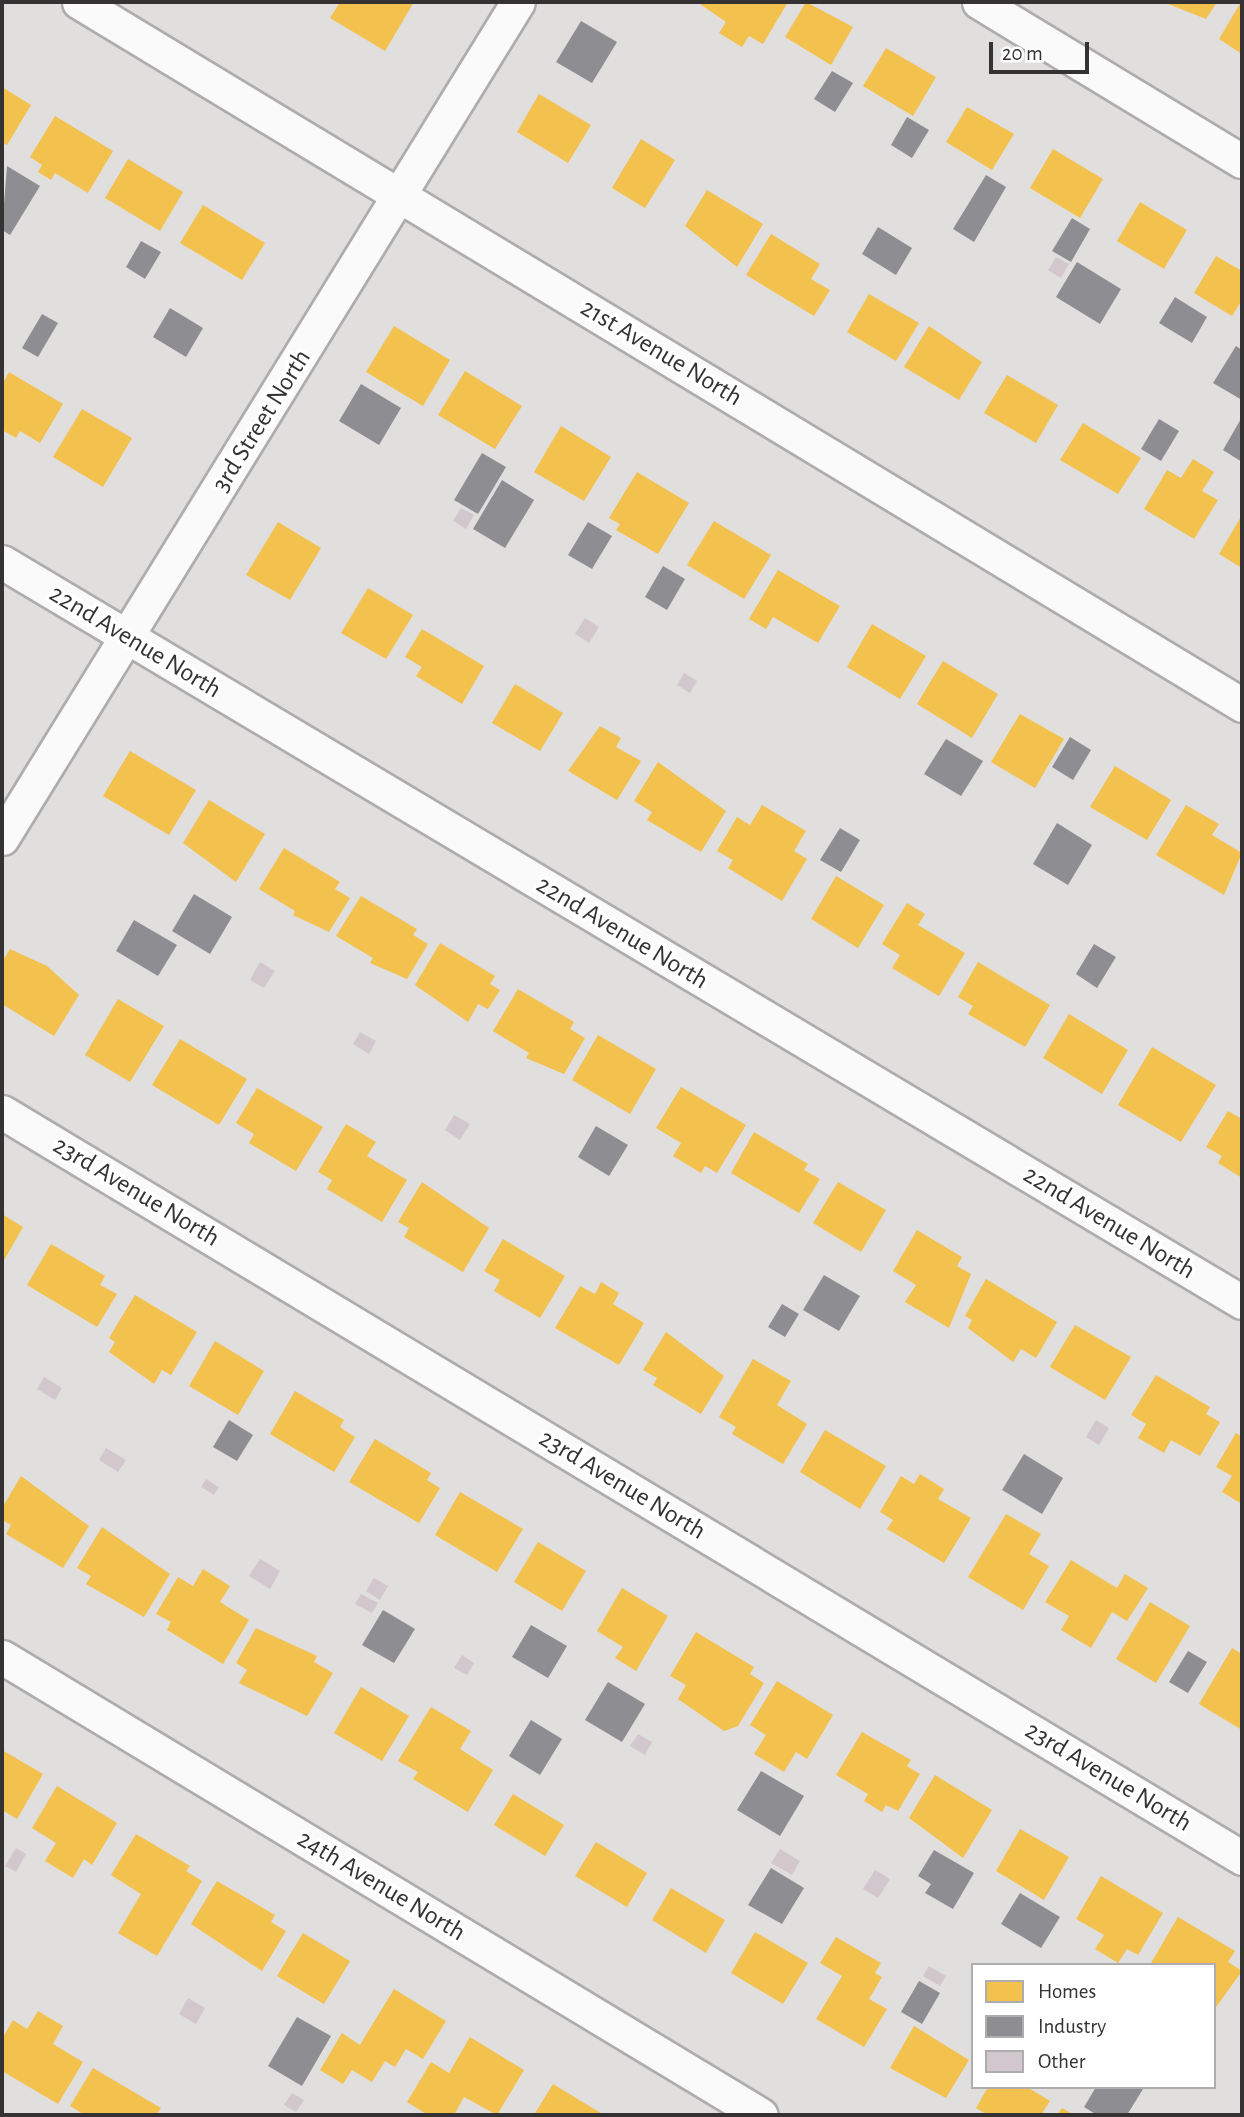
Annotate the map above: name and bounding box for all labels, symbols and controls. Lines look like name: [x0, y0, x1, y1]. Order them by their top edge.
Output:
scale bar: [992, 28, 1092, 72]
text: 20 m: [1002, 43, 1043, 64]
street label: 21st Avenue North: [575, 292, 747, 414]
street label: 3rd Street North: [206, 344, 318, 498]
street label: 22nd Avenue North: [43, 578, 227, 706]
street label: 22nd Avenue North: [530, 869, 714, 997]
street label: 23rd Avenue North: [47, 1130, 225, 1254]
street label: 22nd Avenue North: [1017, 1159, 1201, 1287]
street label: 23rd Avenue North: [533, 1423, 711, 1547]
street label: 23rd Avenue North: [1019, 1715, 1197, 1839]
street label: 24th Avenue North: [291, 1824, 471, 1948]
legend: [971, 1963, 1216, 2089]
text: Homes: [1038, 1981, 1096, 2002]
text: Industry: [1038, 2016, 1106, 2037]
text: Other: [1038, 2051, 1085, 2072]

